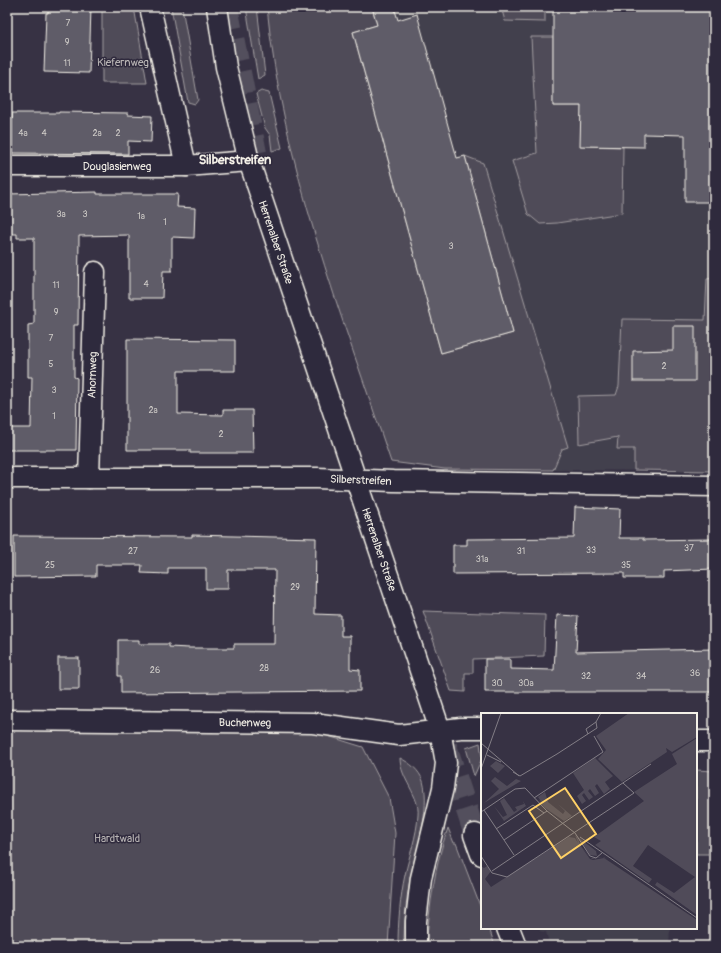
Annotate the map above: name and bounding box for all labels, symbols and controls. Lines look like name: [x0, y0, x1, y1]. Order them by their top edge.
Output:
house number: 7: [66, 18, 71, 29]
house number: 9: [65, 37, 70, 48]
park label: Kiefernweg: [97, 56, 149, 69]
house number: 11: [63, 58, 71, 69]
house number: 4a: [18, 128, 28, 139]
house number: 4: [41, 128, 47, 139]
house number: 2a: [92, 128, 102, 139]
house number: 2: [115, 128, 121, 139]
district label: Silberstreifen: [199, 152, 272, 168]
street label: Douglasienweg: [83, 160, 152, 173]
street label: Herrenalber Straße: [256, 199, 296, 286]
house number: 3a: [56, 209, 66, 220]
house number: 3: [82, 209, 88, 220]
house number: 1a: [137, 211, 145, 222]
house number: 1: [163, 217, 167, 228]
house number: 3: [448, 241, 454, 252]
house number: 4: [143, 279, 149, 290]
house number: 11: [52, 280, 60, 291]
house number: 9: [54, 307, 59, 318]
house number: 7: [49, 333, 54, 344]
street label: Ahornweg: [85, 351, 99, 399]
house number: 5: [49, 359, 54, 370]
house number: 2: [661, 361, 667, 372]
house number: 3: [51, 385, 57, 396]
house number: 2a: [148, 405, 158, 416]
house number: 1: [52, 411, 56, 422]
house number: 2: [218, 429, 224, 440]
street label: Silberstreifen: [330, 472, 392, 487]
street label: Herrenalber Straße: [359, 506, 400, 593]
house number: 37: [684, 543, 694, 554]
house number: 33: [586, 545, 596, 556]
house number: 27: [128, 546, 138, 557]
house number: 31: [517, 546, 525, 557]
house number: 31a: [476, 554, 488, 565]
house number: 25: [45, 560, 55, 571]
house number: 35: [621, 560, 631, 571]
house number: 29: [290, 582, 300, 593]
house number: 28: [259, 663, 269, 674]
house number: 26: [150, 665, 160, 676]
house number: 36: [690, 668, 700, 679]
house number: 32: [581, 671, 591, 682]
house number: 34: [636, 671, 647, 682]
house number: 30: [491, 678, 503, 689]
house number: 30a: [518, 678, 534, 689]
inset map: [481, 713, 697, 929]
street label: Buchenweg: [219, 716, 272, 729]
park label: Hardtwald: [94, 832, 140, 845]

